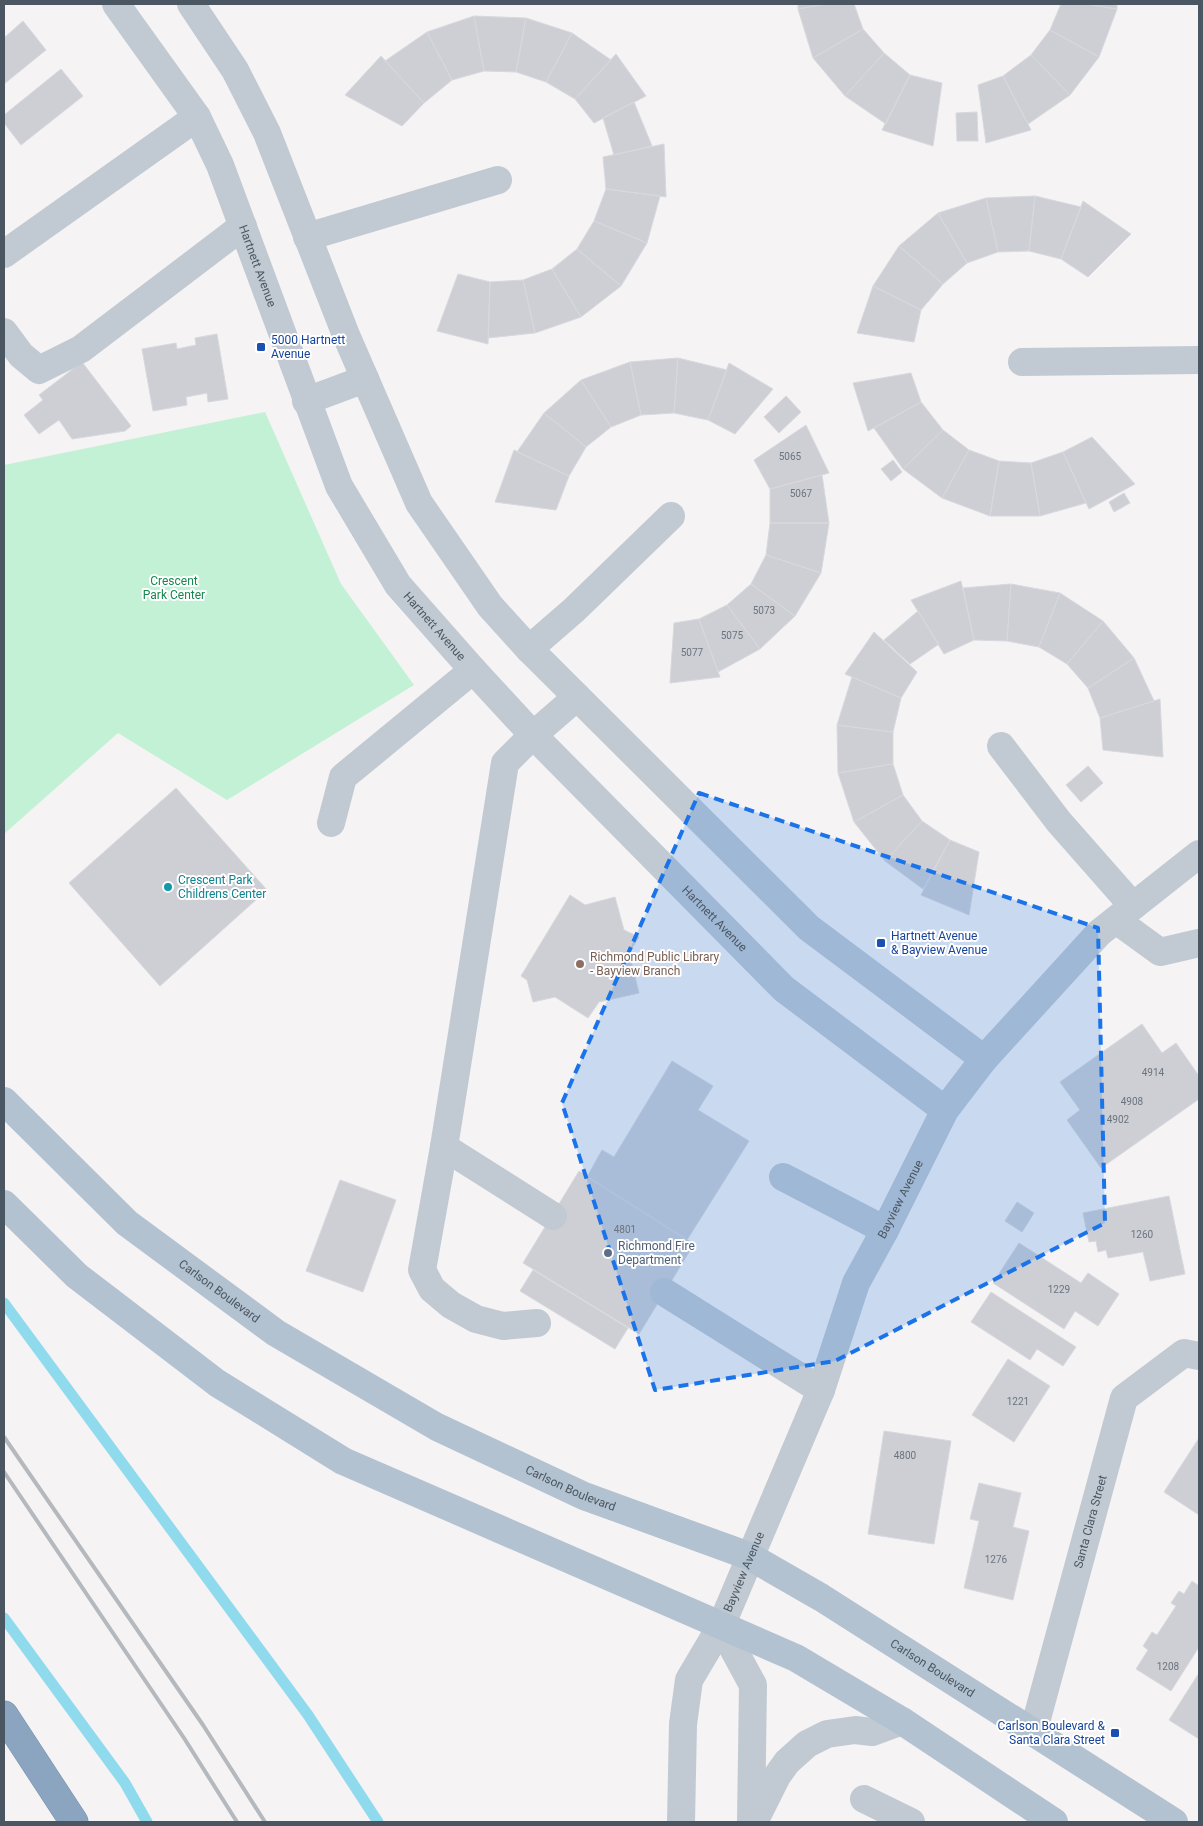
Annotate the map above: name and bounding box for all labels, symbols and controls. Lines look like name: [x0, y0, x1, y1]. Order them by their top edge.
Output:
street label: Hartnett Avenue: [236, 223, 279, 309]
place label: 5000 Hartnett Avenue: [271, 333, 345, 361]
marker: 5000 Hartnett Avenue: [255, 341, 267, 353]
house number: 5065: [779, 451, 802, 462]
house number: 5067: [790, 488, 813, 499]
park label: Crescent Park Center: [143, 574, 205, 602]
street label: Hartnett Avenue: [401, 589, 468, 663]
house number: 5073: [753, 605, 775, 616]
house number: 5075: [721, 630, 744, 641]
house number: 5077: [681, 647, 704, 658]
place label: Crescent Park Childrens Center: [178, 873, 266, 901]
marker: Crescent Park Childrens Center: [162, 881, 174, 893]
street label: Hartnett Avenue: [679, 883, 750, 954]
place label: Hartnett Avenue & Bayview Avenue: [891, 929, 987, 957]
marker: Hartnett Avenue & Bayview Avenue: [875, 937, 887, 949]
place label: Richmond Public Library - Bayview Branch: [590, 950, 720, 978]
marker: Richmond Public Library - Bayview Branch: [574, 958, 586, 970]
house number: 4914: [1142, 1067, 1165, 1078]
house number: 4908: [1121, 1096, 1144, 1107]
house number: 4902: [1107, 1114, 1130, 1125]
street label: Bayview Avenue: [875, 1158, 926, 1241]
house number: 4801: [614, 1224, 636, 1235]
house number: 1260: [1131, 1229, 1154, 1240]
place label: Richmond Fire Department: [618, 1239, 695, 1267]
marker: Richmond Fire Department: [602, 1247, 614, 1259]
street label: Carlson Boulevard: [176, 1257, 263, 1326]
house number: 1229: [1048, 1284, 1070, 1295]
house number: 1221: [1007, 1396, 1029, 1407]
house number: 4800: [894, 1450, 917, 1461]
street label: Carlson Boulevard: [523, 1463, 618, 1514]
street label: Santa Clara Street: [1071, 1473, 1110, 1570]
street label: Bayview Avenue: [721, 1530, 767, 1614]
house number: 1276: [985, 1554, 1008, 1565]
street label: Carlson Boulevard: [888, 1636, 977, 1700]
house number: 1208: [1157, 1661, 1180, 1672]
place label: Carlson Boulevard & Santa Clara Street: [997, 1719, 1106, 1747]
marker: Carlson Boulevard & Santa Clara Street: [1109, 1727, 1121, 1739]

